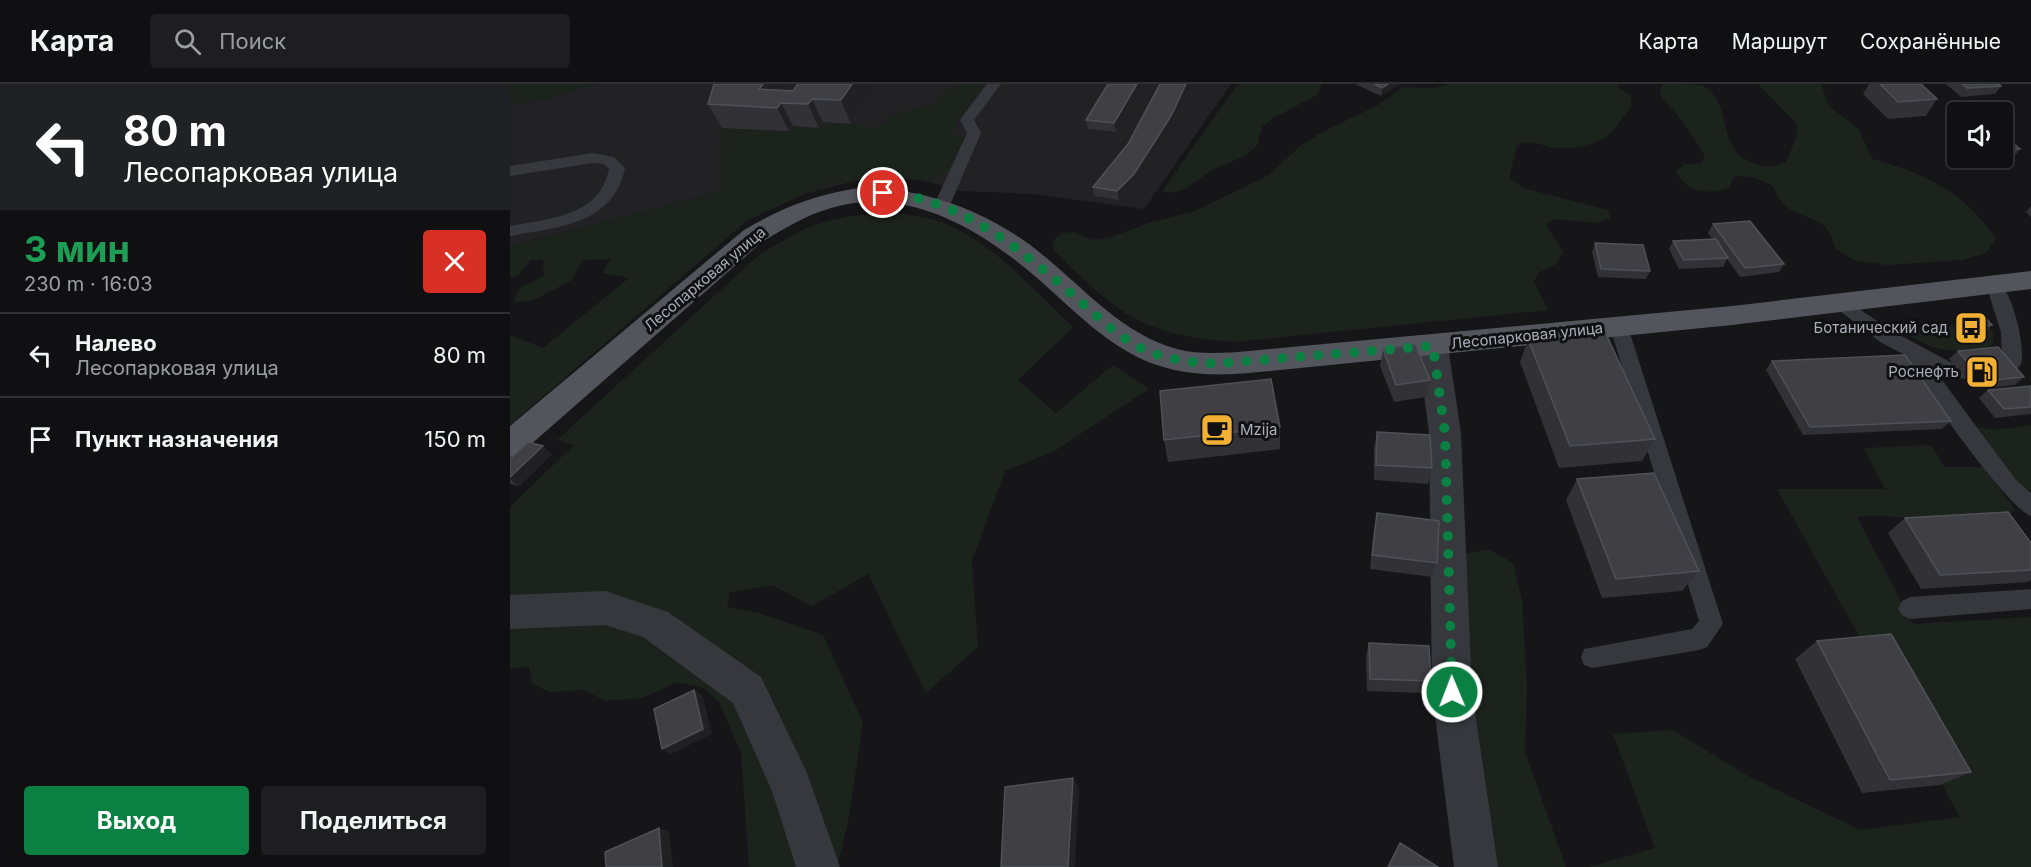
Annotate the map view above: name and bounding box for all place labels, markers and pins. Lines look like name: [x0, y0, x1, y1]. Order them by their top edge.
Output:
pin: [857, 167, 908, 218]
bus stop icon: Ботанический сад: [1953, 310, 1989, 346]
place label: Ботанический сад: [1814, 318, 1948, 337]
fuel station icon: Роснефть: [1964, 354, 2000, 390]
place label: Роснефть: [1888, 362, 1959, 381]
cafe icon: Mzija: [1199, 412, 1235, 448]
place label: Mzija: [1240, 420, 1278, 439]

